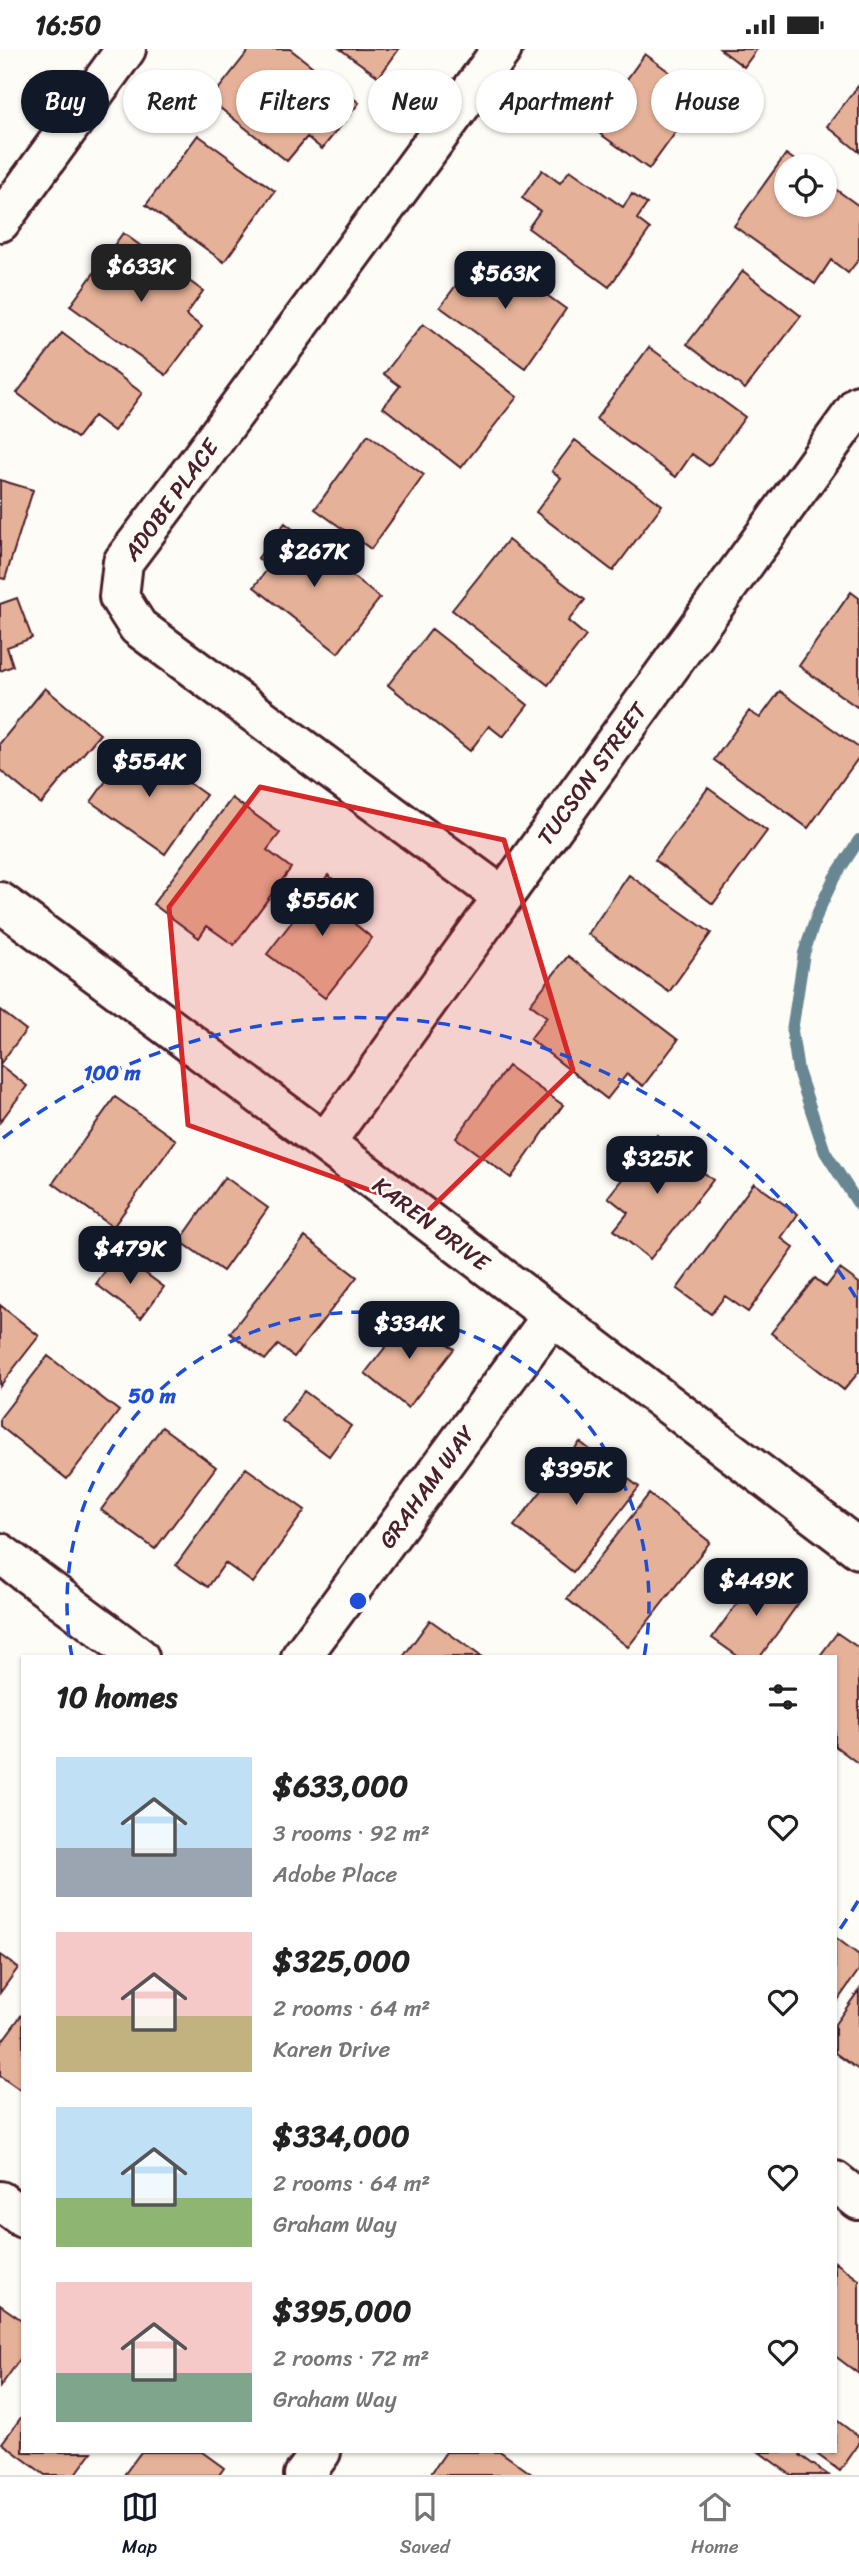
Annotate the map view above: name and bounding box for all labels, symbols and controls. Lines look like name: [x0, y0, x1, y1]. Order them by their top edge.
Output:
text: 16:50: [35, 2, 101, 48]
chip: Buy: [21, 70, 109, 133]
chip: Rent: [123, 70, 222, 133]
chip: Filters: [236, 70, 354, 133]
chip: New: [368, 70, 462, 133]
chip: Apartment: [476, 70, 637, 133]
chip: House: [651, 70, 764, 133]
map controls: [774, 154, 837, 217]
button: locate: [774, 154, 837, 217]
pin: $633K: [92, 245, 190, 304]
text: $633K: [107, 246, 175, 287]
pin: $563K: [456, 251, 554, 311]
text: $563K: [470, 253, 540, 294]
street label: ADOBE PLACE: [112, 429, 230, 571]
pin: $267K: [265, 529, 363, 589]
text: $267K: [280, 531, 348, 572]
street label: TUCSON STREET: [526, 692, 659, 854]
pin: $554K: [100, 739, 198, 799]
text: $554K: [113, 741, 185, 782]
pin: $556K: [273, 879, 371, 938]
text: $556K: [287, 880, 357, 921]
text: 100 m: [83, 1054, 141, 1092]
pin: $325K: [608, 1137, 706, 1196]
text: $325K: [622, 1138, 692, 1179]
street label: KAREN DRIVE: [363, 1166, 500, 1283]
pin: $479K: [81, 1227, 179, 1286]
text: $479K: [94, 1228, 166, 1269]
pin: $334K: [360, 1301, 458, 1361]
text: $334K: [374, 1303, 444, 1344]
text: 50 m: [128, 1377, 177, 1415]
street label: GRAHAM WAY: [368, 1416, 486, 1558]
pin: $395K: [527, 1447, 625, 1507]
text: $395K: [541, 1449, 611, 1490]
pin: $449K: [707, 1559, 805, 1618]
text: $449K: [720, 1560, 792, 1601]
centre of rings: [346, 1589, 370, 1613]
text: 10 homes: [56, 1670, 177, 1724]
icon: filters: [764, 1678, 802, 1716]
text: $633,000: [273, 1759, 408, 1813]
icon: home: [112, 1785, 196, 1869]
icon: heart: [764, 1808, 802, 1846]
text: 3 rooms · 92 m²: [273, 1813, 430, 1854]
text: Adobe Place: [273, 1854, 397, 1895]
text: $325,000: [273, 1934, 410, 1988]
icon: home: [112, 1960, 196, 2044]
icon: heart: [764, 1983, 802, 2021]
text: 2 rooms · 64 m²: [273, 1988, 430, 2029]
text: Karen Drive: [273, 2029, 390, 2070]
text: $334,000: [273, 2109, 410, 2163]
icon: home: [112, 2135, 196, 2219]
icon: heart: [764, 2158, 802, 2196]
text: 2 rooms · 64 m²: [273, 2163, 430, 2204]
text: Graham Way: [273, 2204, 397, 2245]
text: $395,000: [273, 2284, 411, 2338]
icon: home: [112, 2310, 196, 2394]
icon: heart: [764, 2333, 802, 2371]
text: 2 rooms · 72 m²: [273, 2338, 429, 2379]
text: Graham Way: [273, 2379, 397, 2420]
tab: Map: [121, 2488, 159, 2563]
tab: Saved: [400, 2488, 450, 2563]
tab: Home: [691, 2488, 738, 2563]

